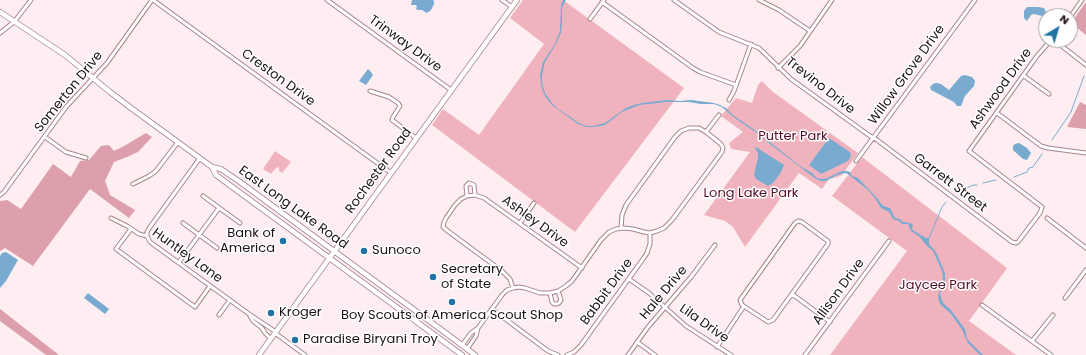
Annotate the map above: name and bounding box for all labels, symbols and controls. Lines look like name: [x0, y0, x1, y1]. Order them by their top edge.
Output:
north arrow: [1038, 8, 1078, 48]
text: N: [1057, 10, 1073, 28]
street label: Trinway Drive: [366, 12, 444, 76]
street label: Willow Grove Drive: [866, 22, 948, 128]
street label: Creston Drive: [238, 46, 318, 110]
street label: Ashwood Drive: [966, 46, 1036, 132]
street label: Somerton Drive: [32, 48, 106, 136]
street label: Trevino Drive: [782, 54, 858, 118]
street label: Rochester Road: [343, 125, 415, 217]
park label: Putter Park: [758, 129, 828, 145]
street label: Garrett Street: [910, 150, 990, 216]
street label: East Long Lake Road: [235, 163, 351, 253]
park label: Long Lake Park: [703, 186, 799, 202]
street label: Ashley Drive: [499, 193, 571, 251]
street label: Huntley Lane: [149, 225, 225, 287]
place label: Bank of America: [220, 226, 275, 257]
marker: Bank of America: [278, 236, 288, 246]
place label: Sunoco: [372, 243, 421, 259]
marker: Sunoco: [359, 246, 369, 256]
street label: Babbit Drive: [578, 256, 636, 328]
street label: Allison Drive: [810, 256, 868, 328]
place label: Secretary of State: [441, 262, 503, 293]
street label: Hale Drive: [637, 263, 691, 323]
marker: Secretary of State: [428, 272, 438, 282]
park label: Jaycee Park: [899, 278, 977, 294]
marker: Boy Scouts of America Scout Shop: [447, 297, 457, 307]
street label: Lila Drive: [676, 301, 732, 347]
place label: Kroger: [279, 305, 322, 321]
marker: Kroger: [266, 308, 276, 318]
place label: Boy Scouts of America Scout Shop: [341, 308, 563, 324]
place label: Paradise Biryani Troy: [303, 332, 438, 348]
marker: Paradise Biryani Troy: [290, 335, 300, 345]

